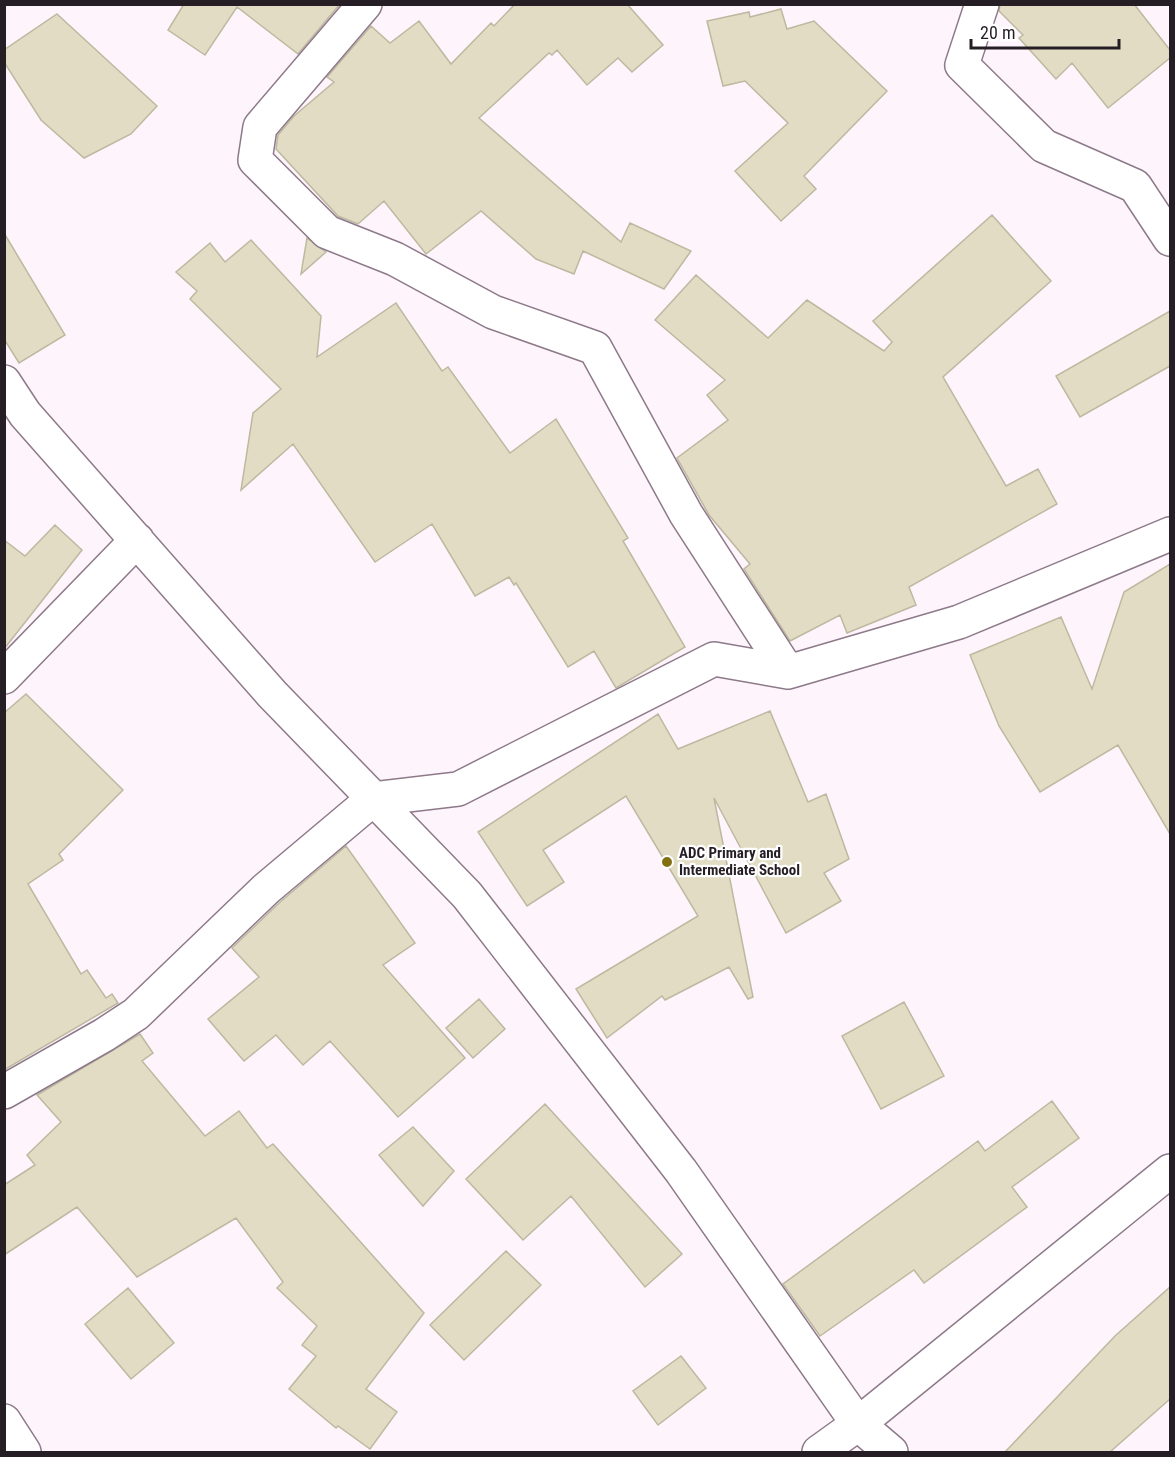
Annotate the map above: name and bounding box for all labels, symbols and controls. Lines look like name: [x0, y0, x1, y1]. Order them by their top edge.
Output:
scale bar: [971, 12, 1120, 50]
text: 20 m: [980, 22, 1015, 43]
place label: ADC Primary and Intermediate School: [679, 844, 800, 879]
marker: ADC Primary and Intermediate School: [660, 855, 674, 869]

